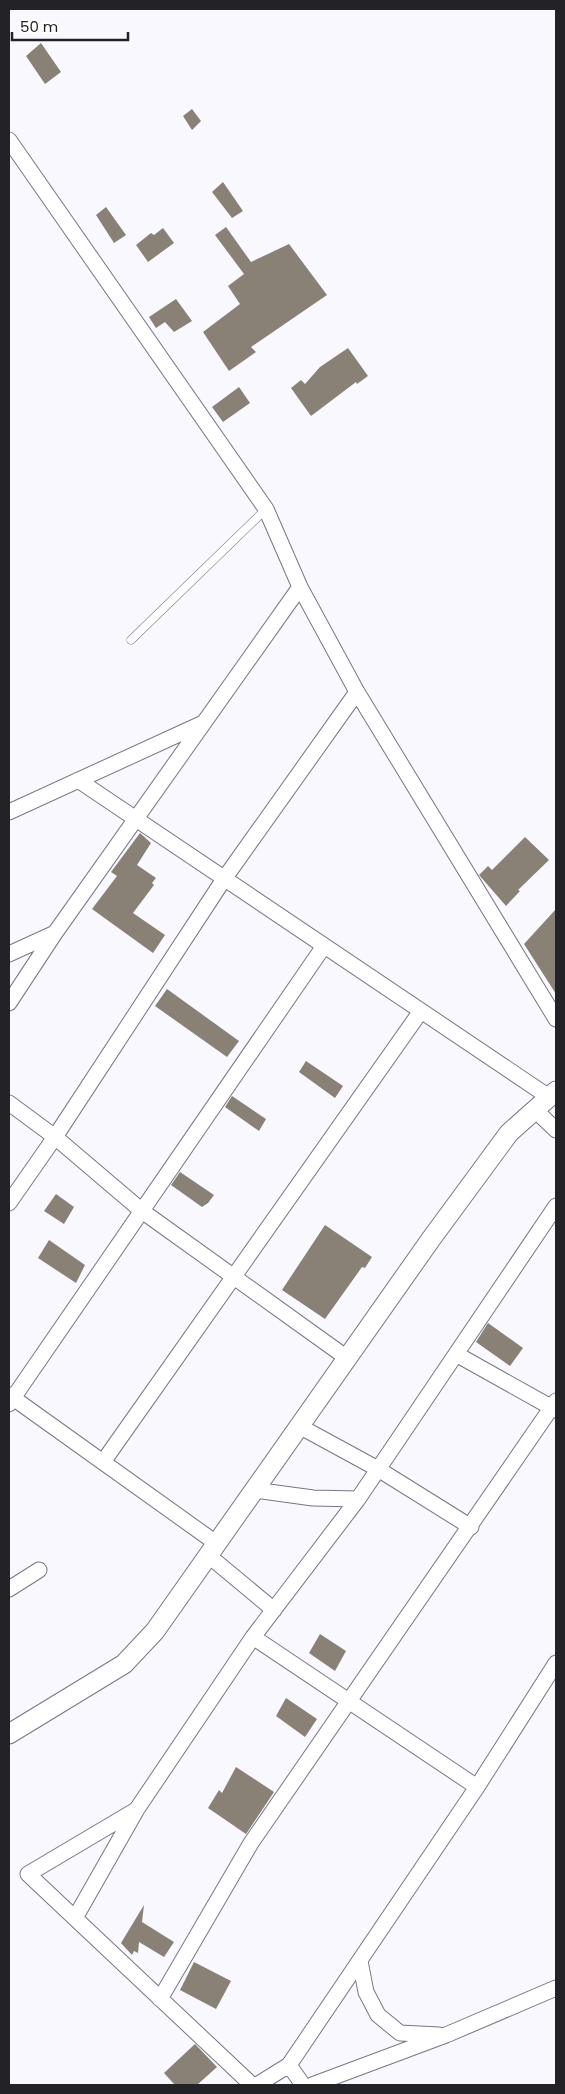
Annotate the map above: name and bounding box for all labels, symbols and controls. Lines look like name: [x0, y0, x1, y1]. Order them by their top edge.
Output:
scale bar: [12, 10, 129, 42]
text: 50 m: [20, 16, 58, 37]

